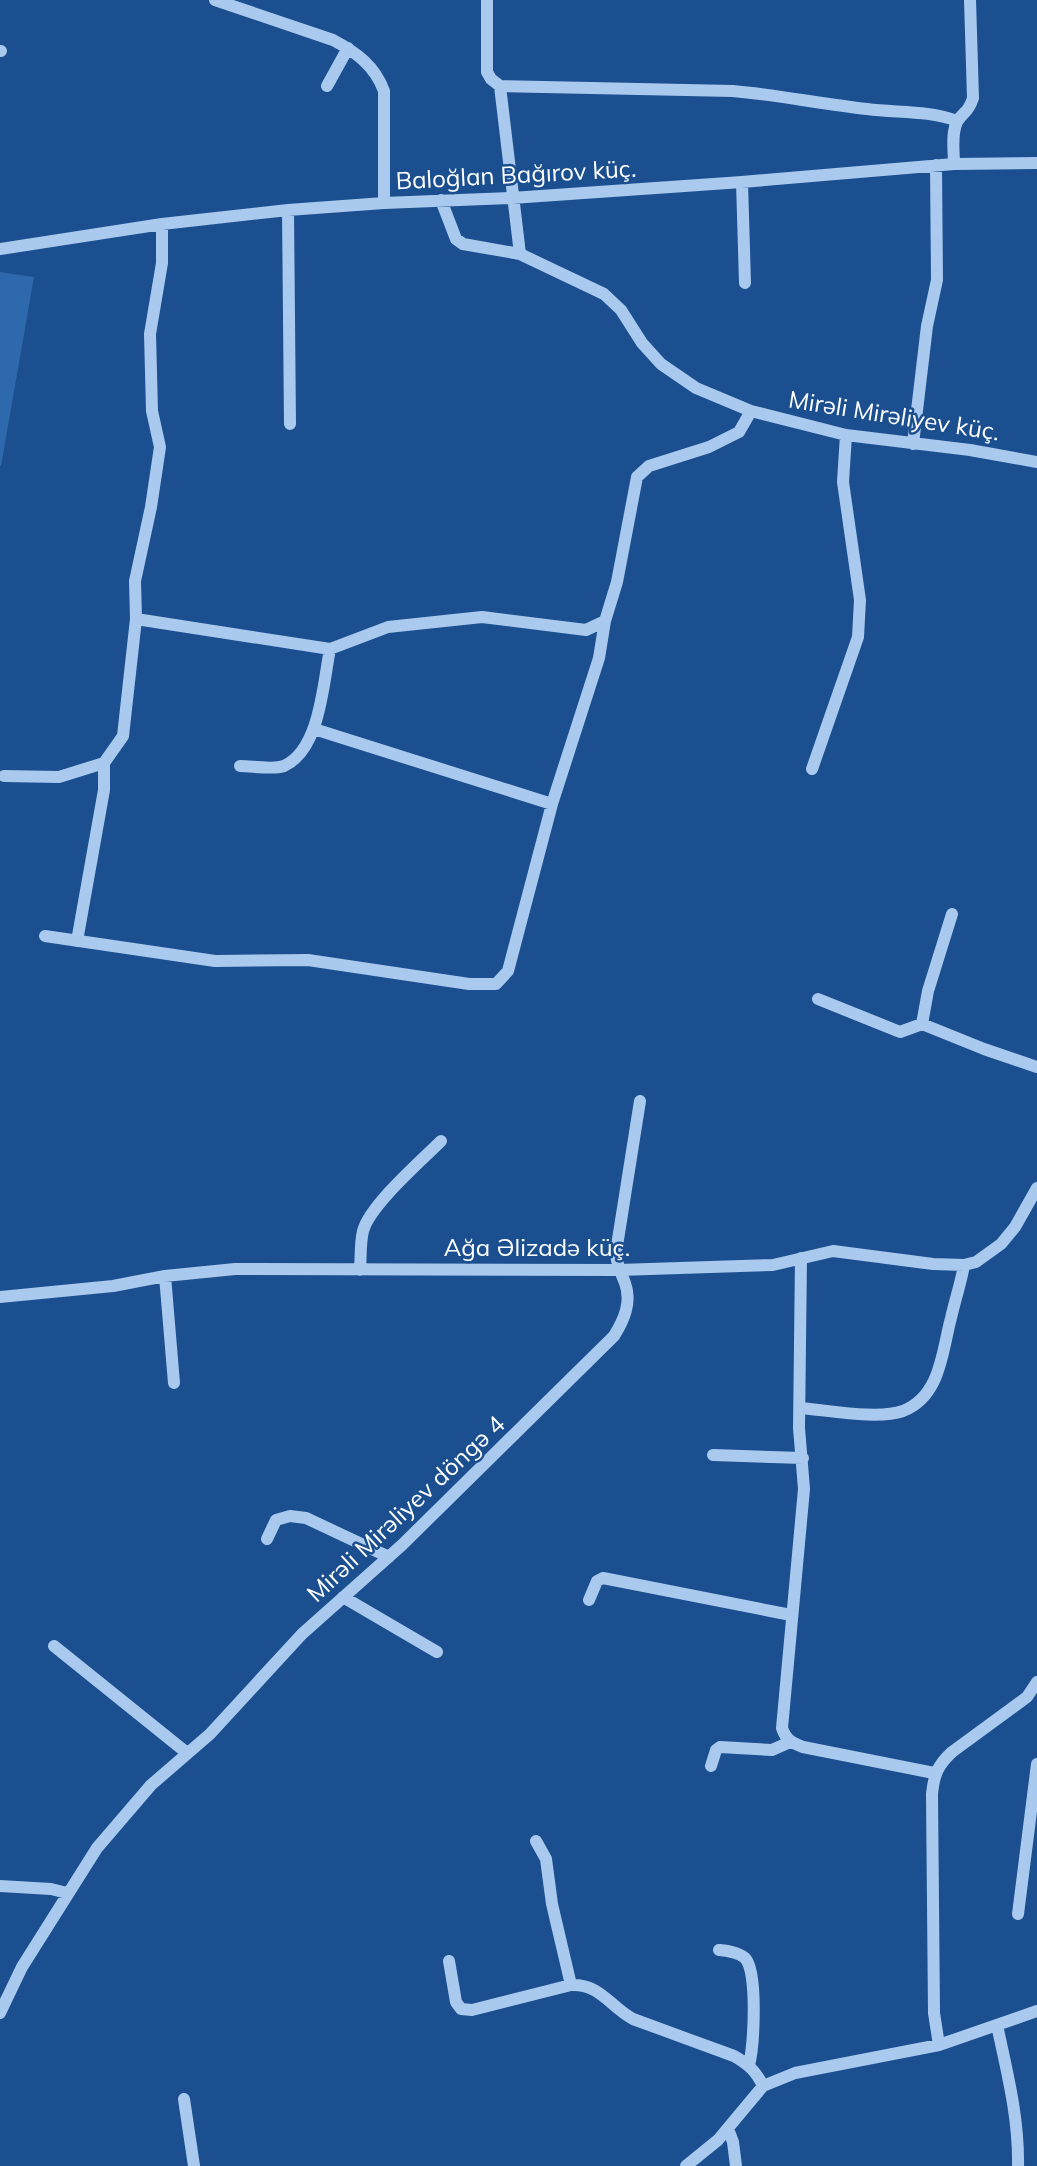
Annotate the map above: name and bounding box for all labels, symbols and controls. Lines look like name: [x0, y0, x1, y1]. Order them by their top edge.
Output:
street label: Baloğlan Bağırov küç.: [395, 153, 637, 195]
street label: Mirəli Mirəliyev küç.: [787, 384, 1002, 447]
street label: Ağa Əlizadə küç.: [444, 1232, 630, 1262]
street label: Mirəli Mirəliyev döngə 4: [300, 1409, 511, 1608]

